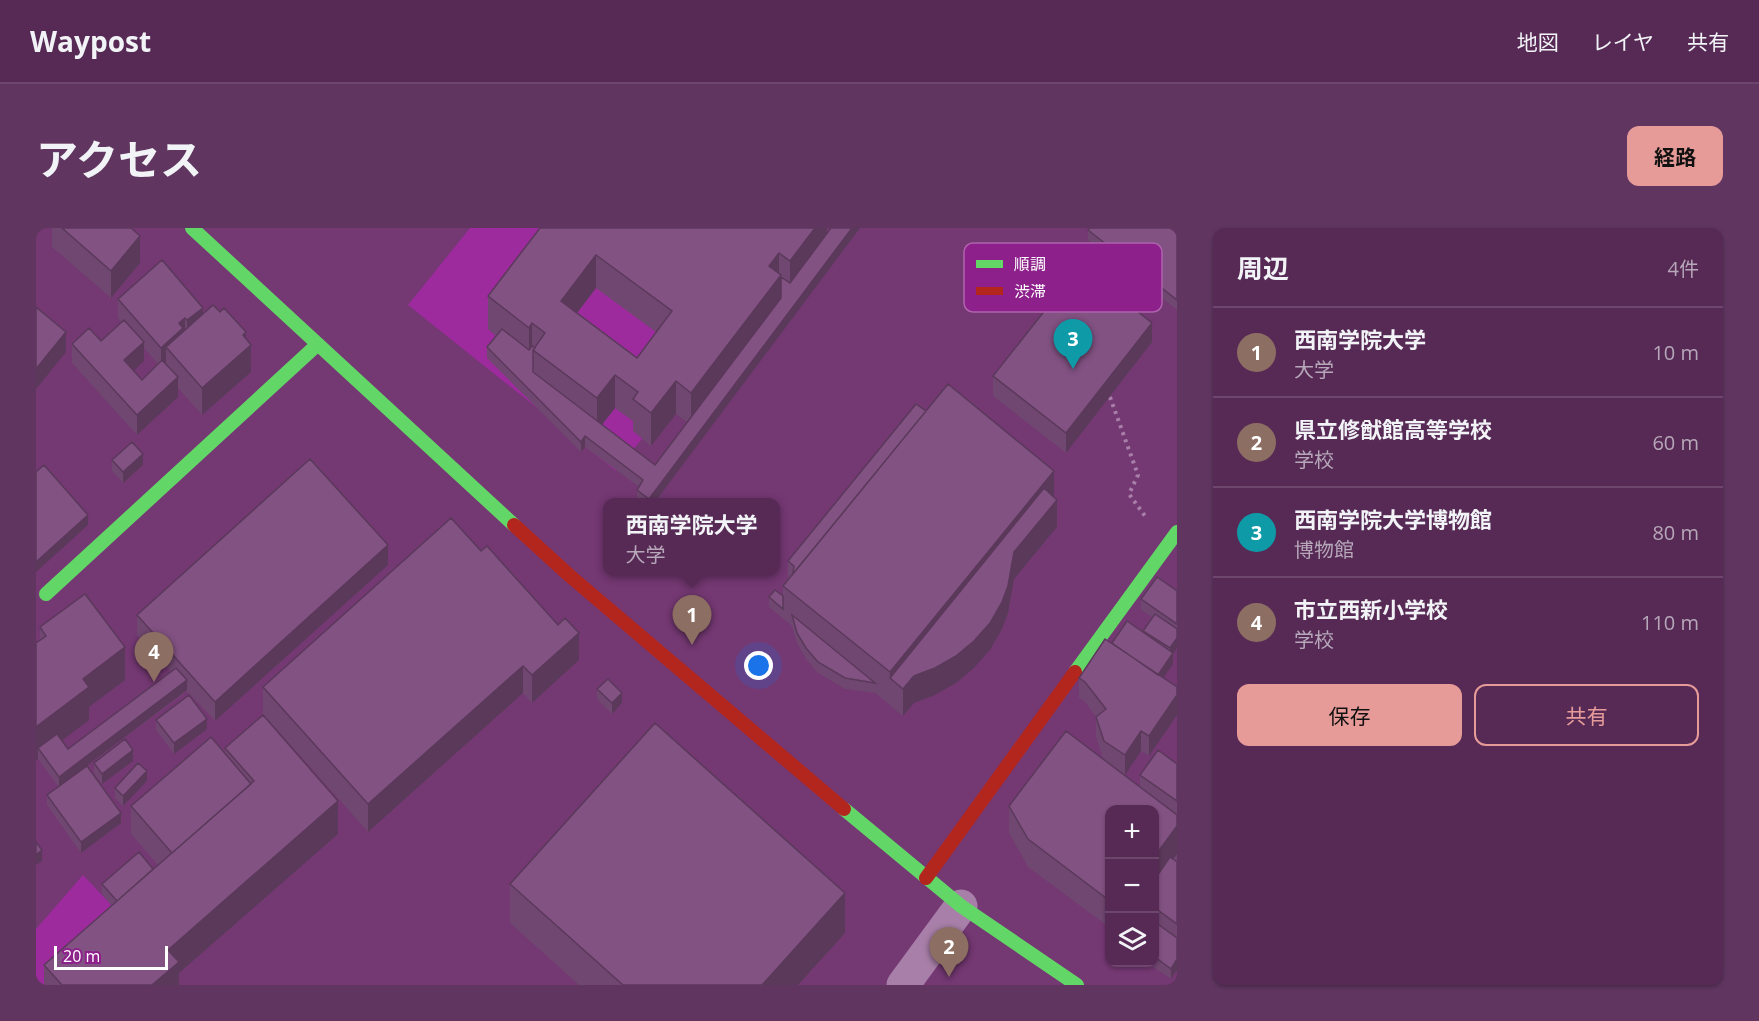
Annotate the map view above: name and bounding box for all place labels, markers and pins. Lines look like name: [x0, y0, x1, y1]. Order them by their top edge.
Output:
pin: 3: [1054, 320, 1092, 369]
pin: 1: [672, 596, 712, 645]
pin: 4: [134, 632, 174, 682]
pin: 2: [930, 928, 968, 977]

